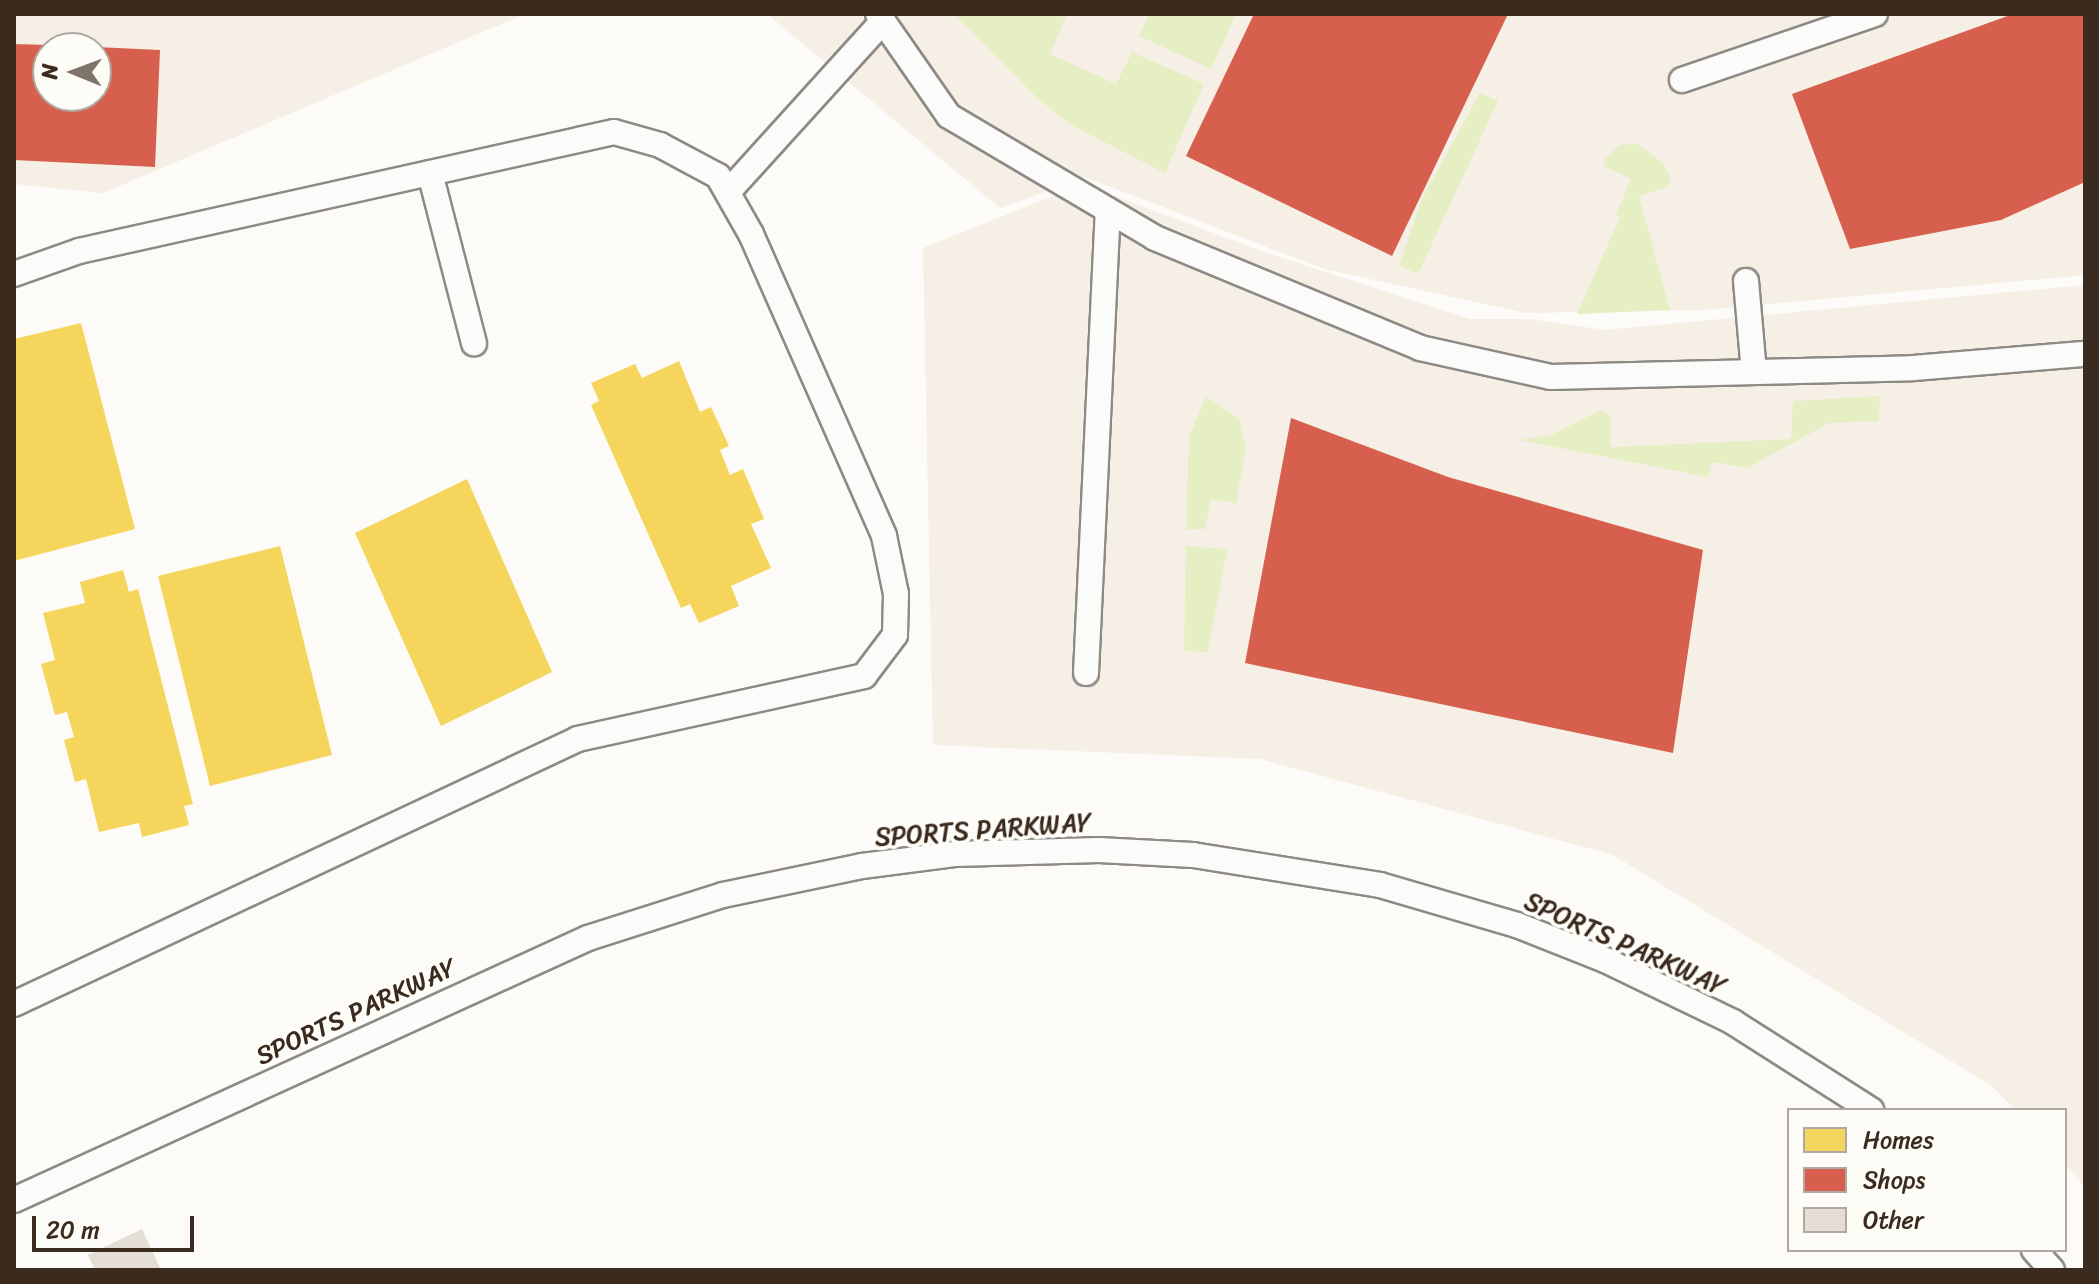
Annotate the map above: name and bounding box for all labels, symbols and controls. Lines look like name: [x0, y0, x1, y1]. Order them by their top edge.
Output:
north arrow: [32, 32, 112, 112]
text: N: [30, 64, 69, 80]
street label: SPORTS PARKWAY: [876, 807, 1090, 853]
street label: SPORTS PARKWAY: [1521, 886, 1729, 1002]
street label: SPORTS PARKWAY: [253, 953, 459, 1071]
legend: [1787, 1108, 2067, 1252]
text: Homes: [1863, 1119, 1934, 1161]
text: Shops: [1863, 1159, 1925, 1201]
text: Other: [1863, 1199, 1924, 1241]
scale bar: [36, 1200, 198, 1250]
text: 20 m: [46, 1209, 100, 1251]

